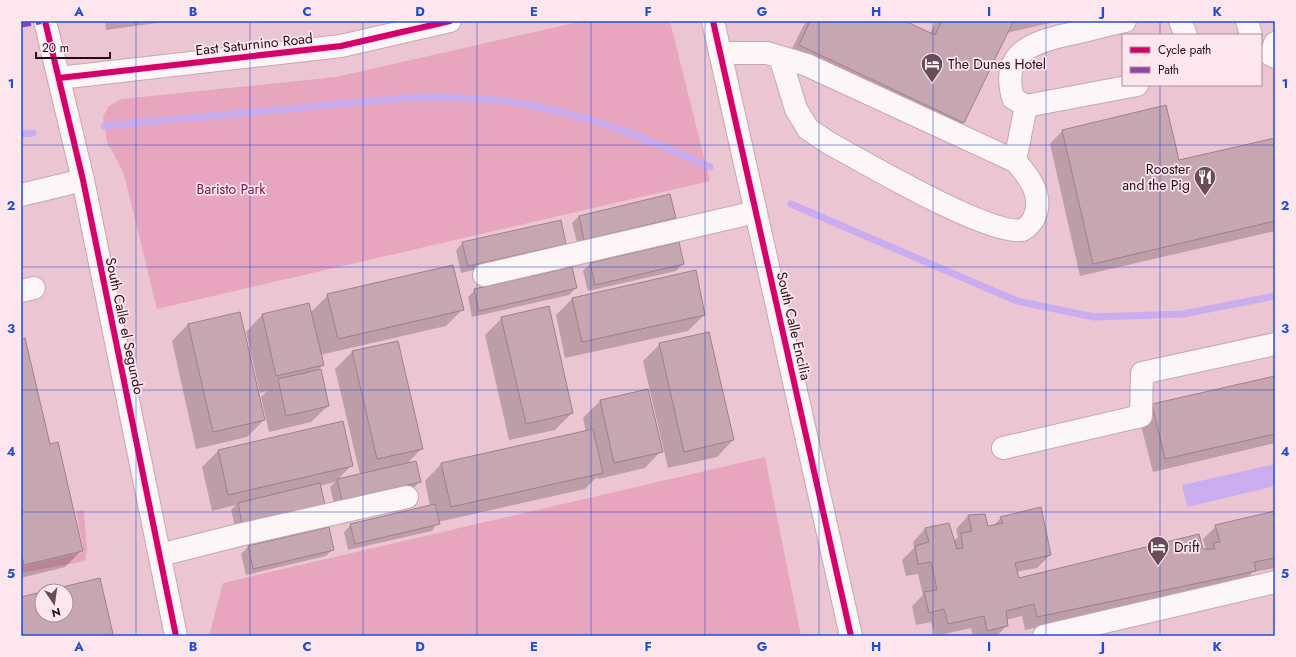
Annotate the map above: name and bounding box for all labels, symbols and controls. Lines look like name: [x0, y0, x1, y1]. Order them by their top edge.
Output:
text: A: [73, 2, 84, 21]
text: B: [189, 2, 198, 21]
text: C: [302, 2, 312, 21]
text: D: [415, 2, 425, 21]
text: E: [530, 2, 538, 21]
text: F: [644, 2, 652, 21]
text: G: [757, 2, 768, 21]
text: H: [871, 2, 881, 21]
text: I: [987, 2, 991, 21]
text: J: [1098, 2, 1105, 21]
text: K: [1212, 2, 1222, 21]
street label: East Saturnino Road: [194, 28, 314, 60]
scale bar: [36, 34, 110, 60]
legend: [1122, 34, 1262, 86]
text: 20 m: [42, 39, 69, 57]
text: Cycle path: [1158, 41, 1211, 59]
hotel icon: The Dunes Hotel: [919, 51, 945, 84]
place label: The Dunes Hotel: [948, 54, 1046, 74]
text: Path: [1158, 61, 1179, 79]
text: 1: [8, 74, 14, 93]
text: 1: [1282, 74, 1288, 93]
place label: Rooster and the Pig: [1122, 159, 1190, 195]
restaurant icon: Rooster and the Pig: [1192, 164, 1218, 197]
park label: Baristo Park: [197, 179, 266, 199]
text: 2: [7, 196, 15, 215]
text: 2: [1281, 196, 1289, 215]
street label: South Calle el Segundo: [101, 256, 149, 397]
street label: South Calle Encilia: [772, 270, 816, 382]
text: 3: [7, 319, 15, 338]
text: 3: [1281, 319, 1289, 338]
text: 4: [6, 442, 16, 461]
text: 4: [1280, 442, 1290, 461]
hotel icon: Drift: [1145, 534, 1171, 567]
place label: Drift: [1174, 537, 1200, 557]
text: 5: [7, 564, 15, 583]
text: 5: [1281, 564, 1289, 583]
north arrow: [34, 583, 74, 623]
text: N: [50, 604, 62, 622]
text: A: [73, 637, 84, 656]
text: B: [189, 637, 198, 656]
text: C: [302, 637, 312, 656]
text: D: [415, 637, 425, 656]
text: E: [530, 637, 538, 656]
text: F: [644, 637, 652, 656]
text: G: [757, 637, 768, 656]
text: H: [871, 637, 881, 656]
text: I: [987, 637, 991, 656]
text: J: [1098, 637, 1105, 656]
text: K: [1212, 637, 1222, 656]

